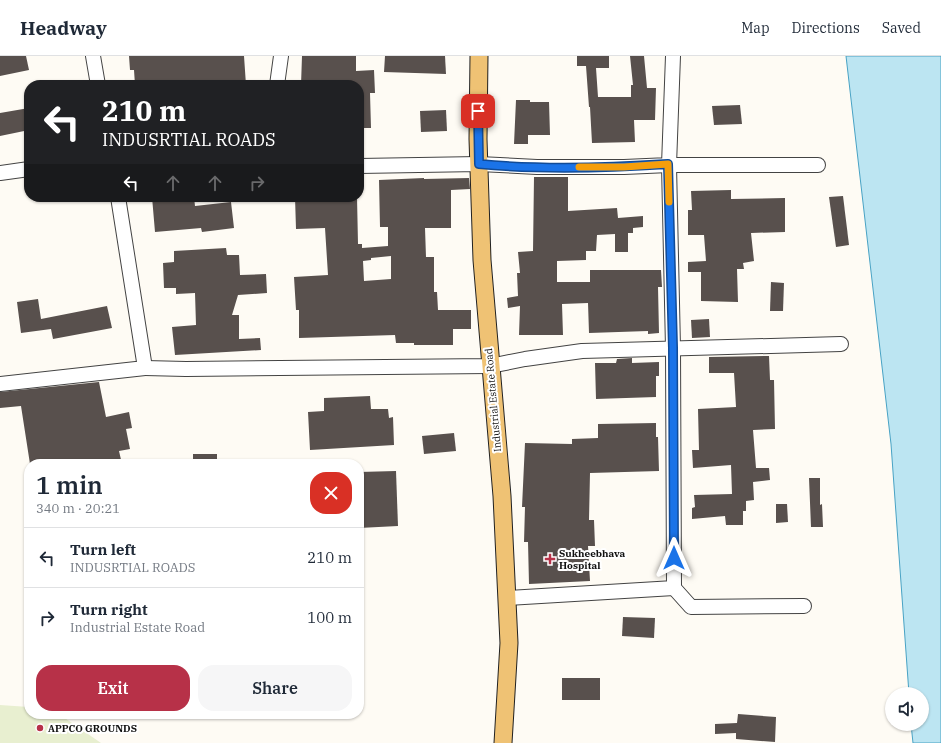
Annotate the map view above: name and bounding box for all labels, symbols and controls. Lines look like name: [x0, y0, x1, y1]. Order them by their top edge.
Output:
text: Headway: [20, 16, 107, 40]
text: Map: [741, 19, 770, 37]
text: Directions: [792, 19, 860, 37]
text: Saved: [882, 19, 921, 37]
text: 210 m: [102, 92, 186, 129]
pin: [461, 94, 495, 128]
icon: left: [36, 96, 88, 148]
icon: arrive: [467, 100, 489, 122]
text: INDUSRTIAL ROADS: [102, 128, 276, 151]
icon: left: [120, 172, 142, 194]
icon: ahead: [162, 172, 184, 194]
icon: ahead: [204, 172, 226, 194]
icon: right: [246, 172, 268, 194]
street label: Industrial Estate Road: [482, 348, 504, 452]
text: 1 min: [36, 469, 103, 501]
button: close: [310, 472, 352, 514]
text: 340 m · 20:21: [36, 500, 120, 517]
position arrow: [653, 537, 695, 579]
text: Turn left: [70, 540, 136, 559]
icon: left: [36, 547, 58, 569]
place label: Sukheebhava Hospital: [559, 547, 626, 572]
text: 210 m: [307, 548, 352, 567]
marker: Sukheebhava Hospital: [544, 553, 556, 565]
text: INDUSRTIAL ROADS: [70, 559, 195, 576]
text: Turn right: [70, 600, 148, 619]
icon: right: [36, 607, 58, 629]
text: 100 m: [307, 608, 352, 627]
text: Industrial Estate Road: [70, 619, 205, 636]
button: Exit: [36, 665, 190, 711]
button: Share: [198, 665, 352, 711]
map controls: [885, 687, 929, 731]
button: sound: [885, 687, 929, 731]
place label: APPCO GROUNDS: [48, 722, 137, 735]
marker: APPCO GROUNDS: [35, 723, 45, 733]

